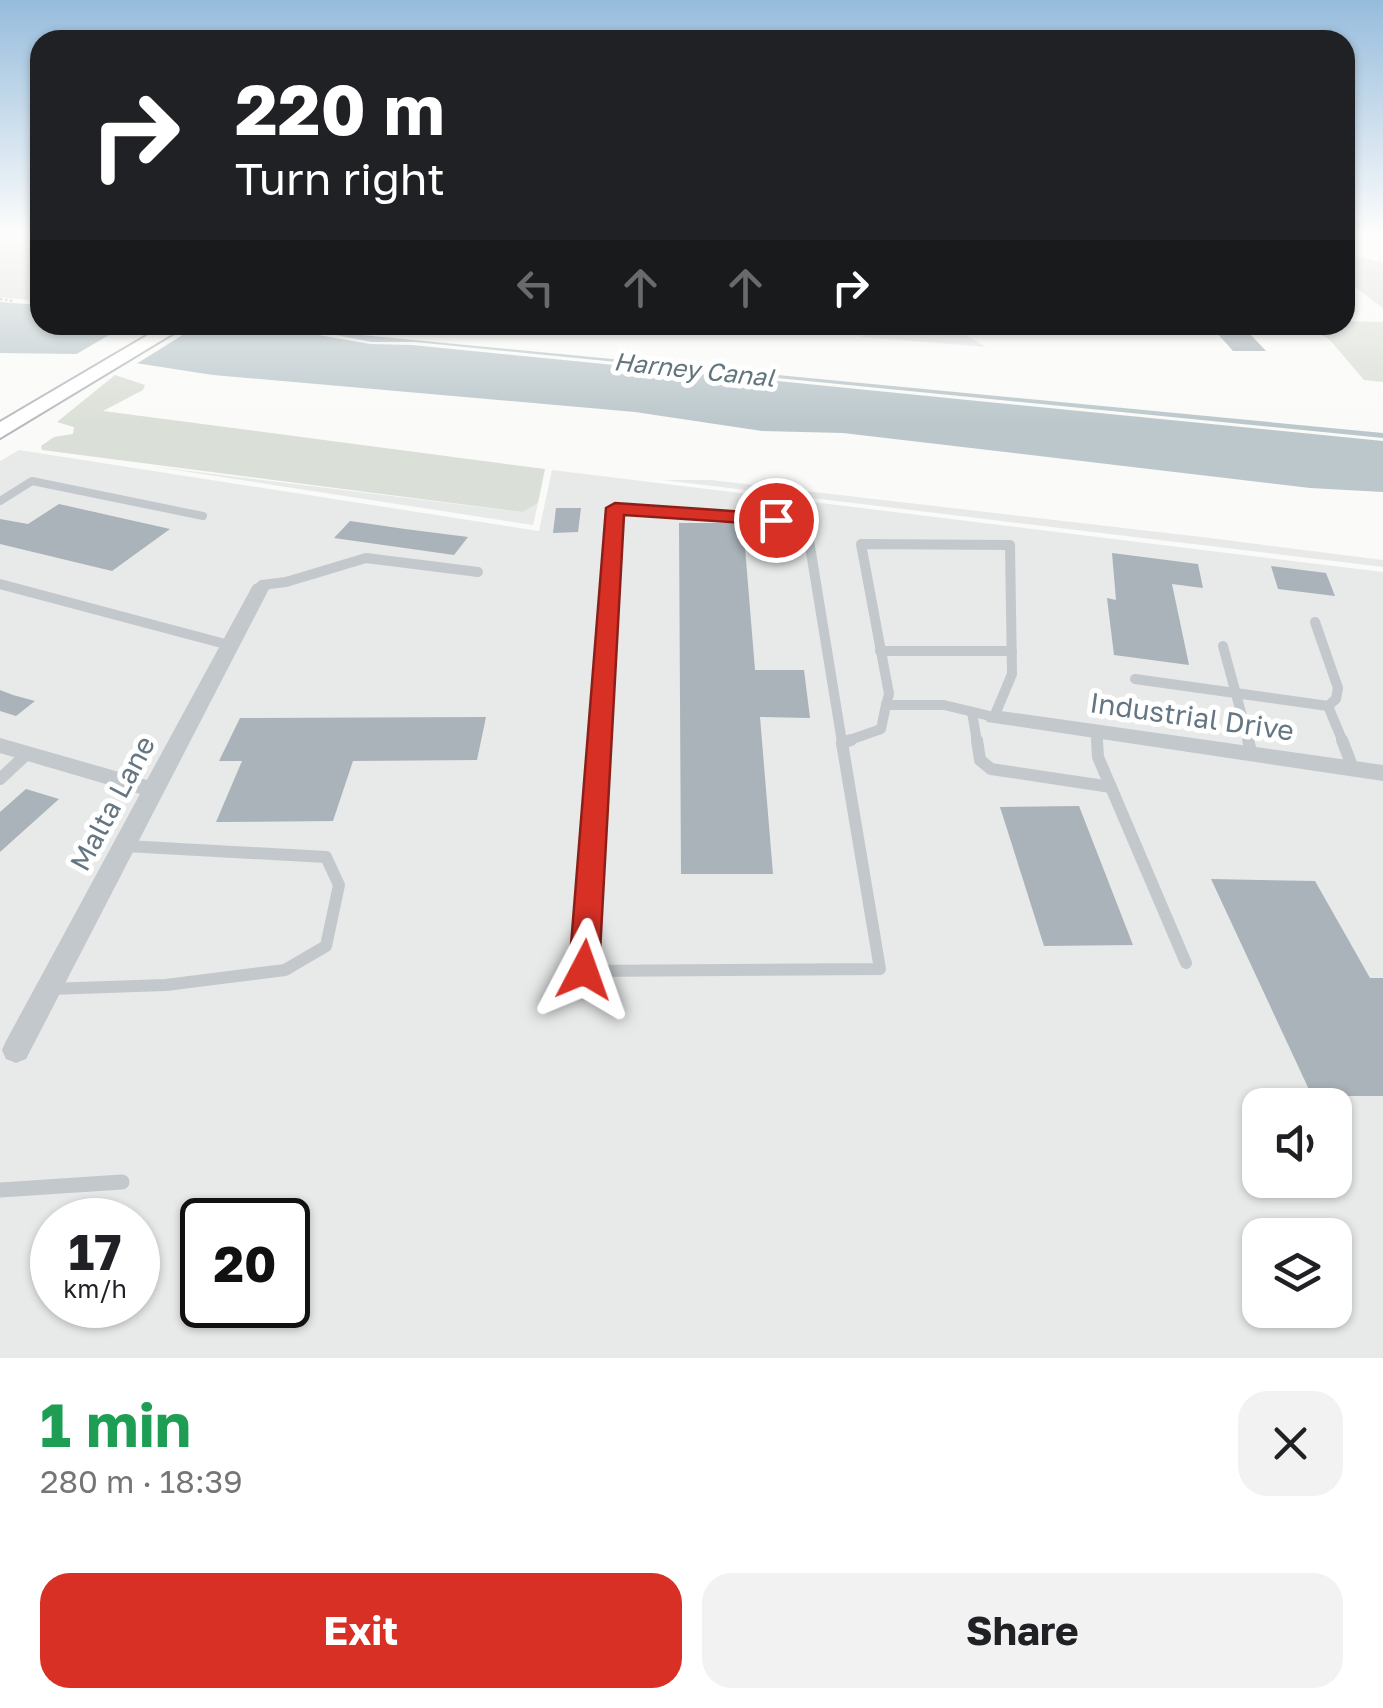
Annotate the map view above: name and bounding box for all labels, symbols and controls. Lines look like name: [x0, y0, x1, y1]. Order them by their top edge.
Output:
text: 220 m: [235, 66, 445, 150]
icon: right: [70, 70, 200, 200]
text: Turn right: [235, 151, 445, 205]
icon: left: [508, 260, 563, 315]
icon: ahead: [613, 260, 668, 315]
icon: ahead: [718, 260, 773, 315]
icon: right: [823, 260, 878, 315]
water label: Harney Canal: [612, 345, 777, 393]
pin: [734, 478, 819, 563]
icon: arrive: [749, 493, 804, 548]
street label: Industrial Drive: [1088, 685, 1296, 747]
street label: Malta Lane: [63, 730, 161, 876]
position arrow: [532, 918, 636, 1022]
map controls: [1242, 1088, 1352, 1328]
button: sound: [1242, 1088, 1352, 1198]
speed limit sign: 20: [180, 1198, 310, 1328]
button: layers: [1242, 1218, 1352, 1328]
text: 17: [68, 1221, 121, 1281]
text: km/h: [63, 1273, 127, 1304]
text: 1 min: [40, 1388, 191, 1460]
button: close: [1238, 1391, 1343, 1496]
text: 280 m · 18:39: [40, 1462, 243, 1500]
button: Exit: [40, 1573, 682, 1688]
button: Share: [702, 1573, 1343, 1688]

